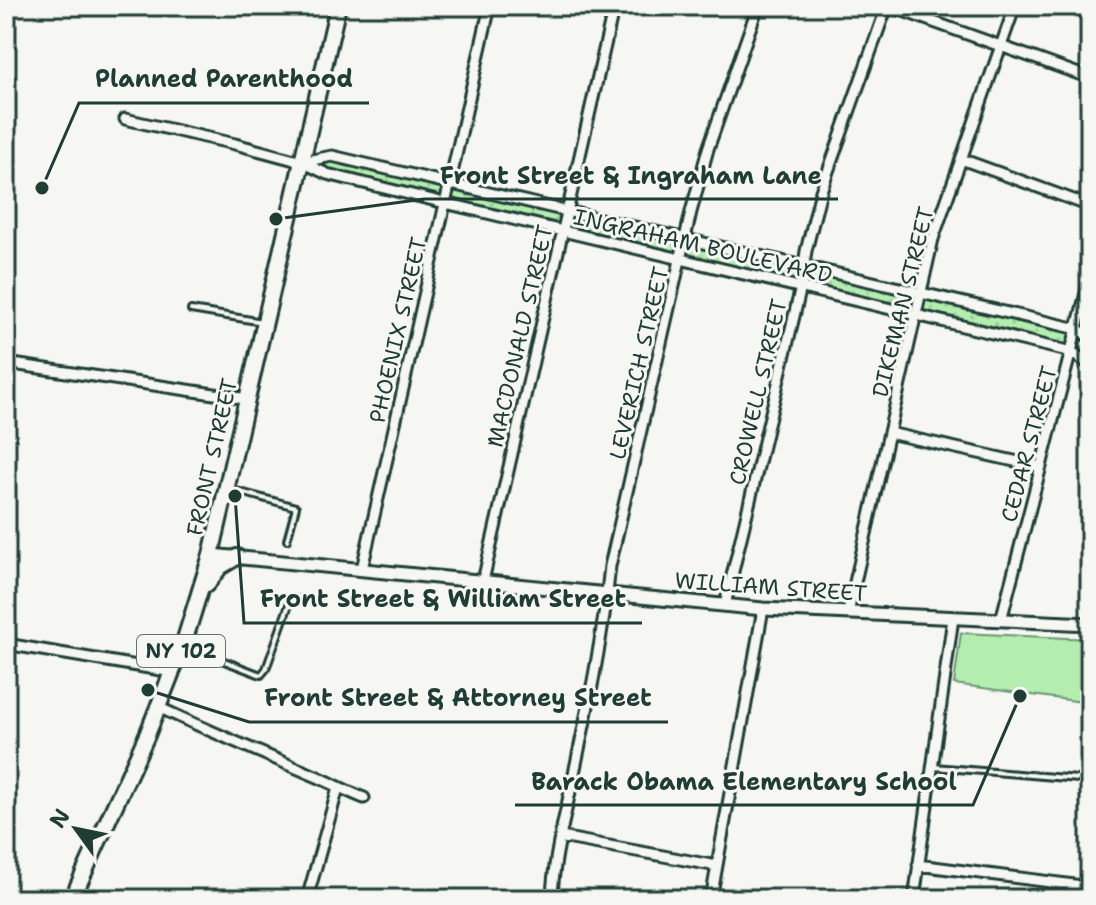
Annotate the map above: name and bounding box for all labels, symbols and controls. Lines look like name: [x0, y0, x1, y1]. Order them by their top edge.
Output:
callout: Planned Parenthood: [79, 55, 369, 103]
text: Planned Parenthood: [95, 63, 353, 95]
callout: Front Street & Ingraham Lane: [424, 151, 838, 199]
text: Front Street & Ingraham Lane: [440, 160, 822, 192]
street label: INGRAHAM BOULEVARD: [571, 202, 835, 290]
street label: DIKEMAN STREET: [865, 203, 941, 400]
street label: MACDONALD STREET: [480, 222, 560, 450]
street label: PHOENIX STREET: [363, 234, 434, 426]
street label: LEVERICH STREET: [603, 263, 675, 462]
street label: CROWELL STREET: [722, 296, 794, 488]
street label: CEDAR STREET: [994, 362, 1064, 525]
street label: FRONT STREET: [180, 375, 244, 539]
street label: WILLIAM STREET: [674, 566, 869, 608]
callout: Front Street & William Street: [244, 575, 642, 623]
text: Front Street & William Street: [260, 583, 626, 615]
road number: NY 102: [137, 635, 225, 667]
callout: Front Street & Attorney Street: [249, 674, 668, 722]
text: Front Street & Attorney Street: [264, 682, 652, 714]
callout: Barack Obama Elementary School: [515, 757, 973, 805]
text: Barack Obama Elementary School: [531, 766, 957, 798]
north arrow: [36, 789, 116, 869]
text: N: [43, 803, 77, 834]

